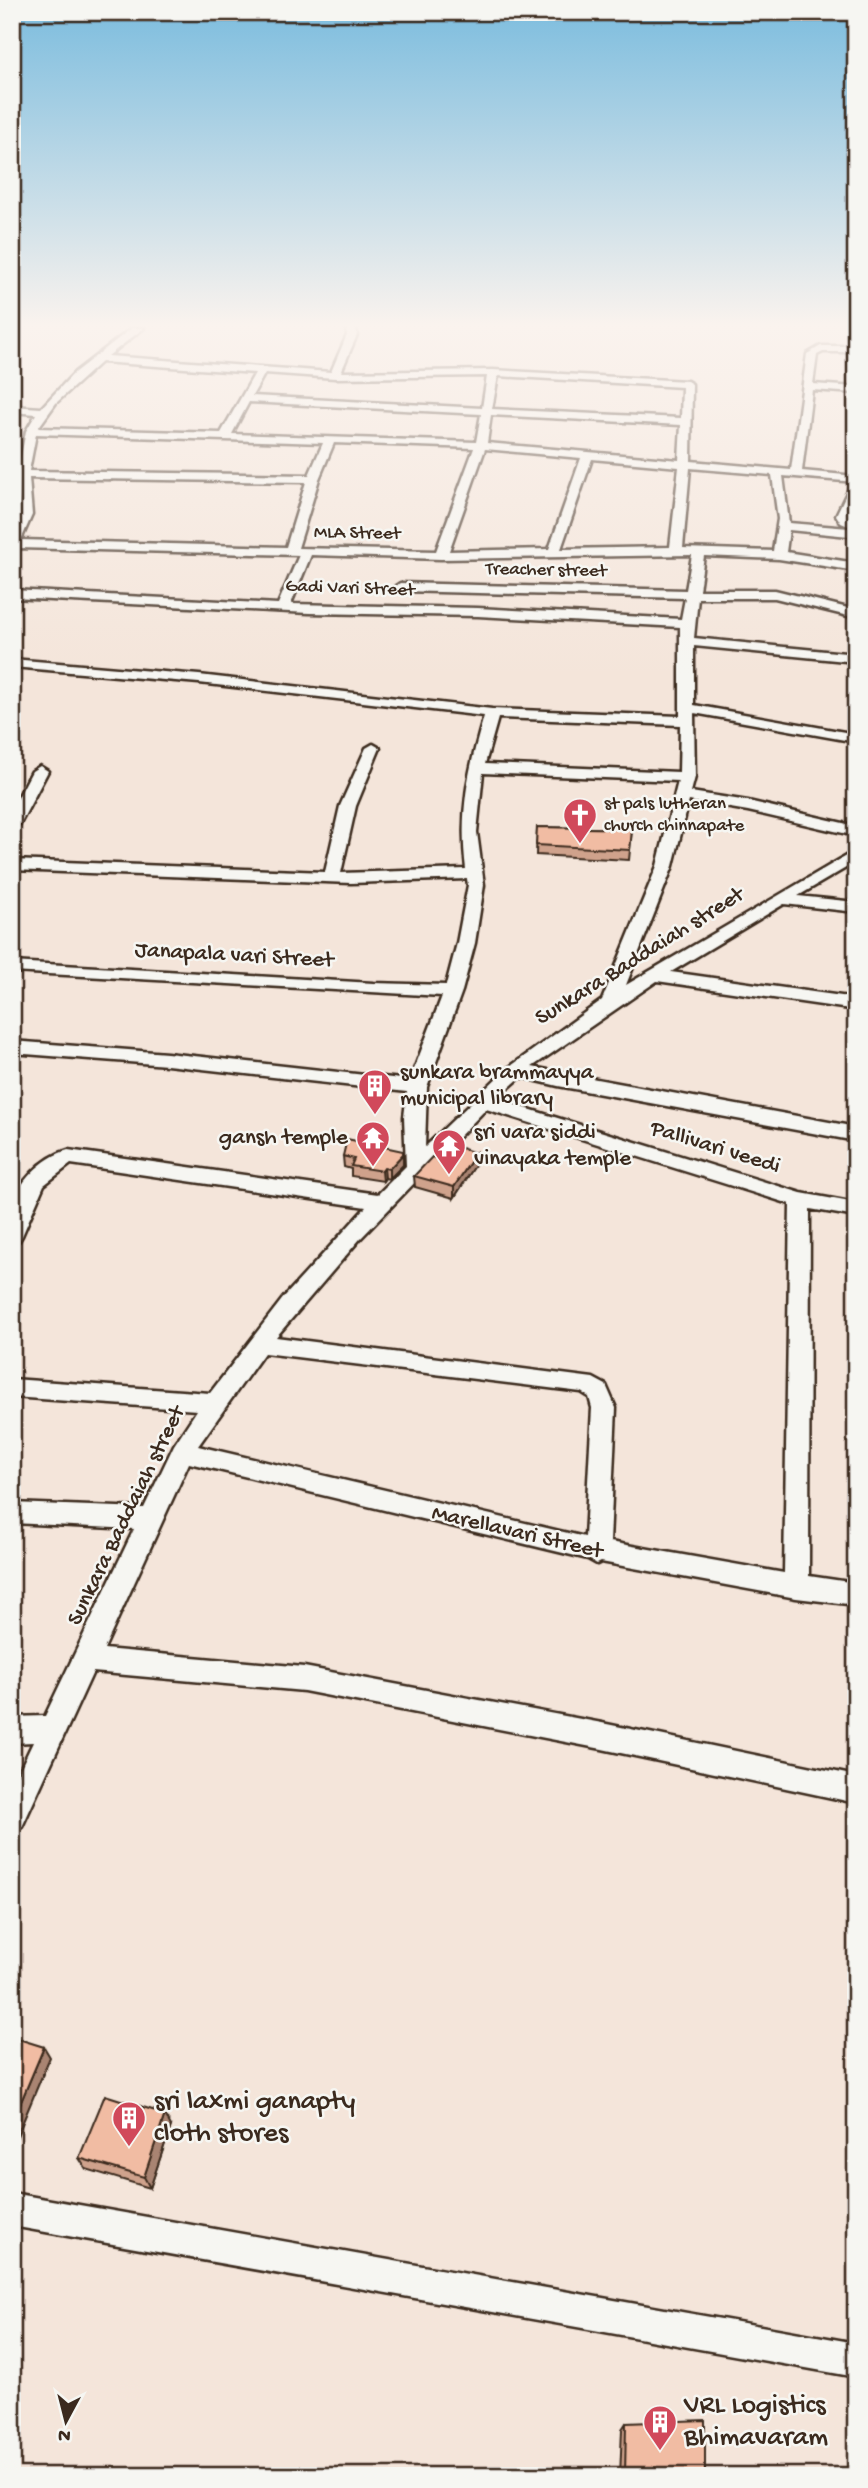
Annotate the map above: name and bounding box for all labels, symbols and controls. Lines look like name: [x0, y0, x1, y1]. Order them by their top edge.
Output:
street label: MLA Street: [314, 522, 403, 546]
street label: Treacher street: [484, 558, 609, 584]
street label: Gadi Vari Street: [285, 575, 417, 603]
place label: st pals lutheran church chinnapate: [604, 793, 745, 838]
church icon: st pals lutheran church chinnapate: [561, 796, 599, 845]
street label: Sunkara Baddaiah street: [531, 881, 751, 1032]
street label: Janapala vari Street: [134, 937, 336, 975]
place label: sunkara brammayya municipal library: [400, 1060, 595, 1113]
building icon: sunkara brammayya municipal library: [356, 1067, 394, 1116]
street label: Pallivari veedi: [646, 1115, 783, 1181]
temple icon: gansh temple: [354, 1119, 392, 1168]
place label: sri vara siddi vinayaka temple: [474, 1120, 632, 1173]
place label: gansh temple: [219, 1125, 349, 1152]
temple icon: sri vara siddi vinayaka temple: [430, 1127, 468, 1176]
street label: Sunkara Baddaiah street: [62, 1400, 193, 1630]
street label: Marellavari Street: [429, 1500, 607, 1566]
place label: sri laxmi ganapty cloth stores: [154, 2086, 355, 2151]
building icon: sri laxmi ganapty cloth stores: [110, 2099, 148, 2148]
north arrow: [32, 2386, 102, 2456]
place label: VRL Logistics Bhimavaram: [683, 2390, 828, 2455]
building icon: VRL Logistics Bhimavaram: [641, 2403, 679, 2452]
text: N: [57, 2422, 72, 2447]

